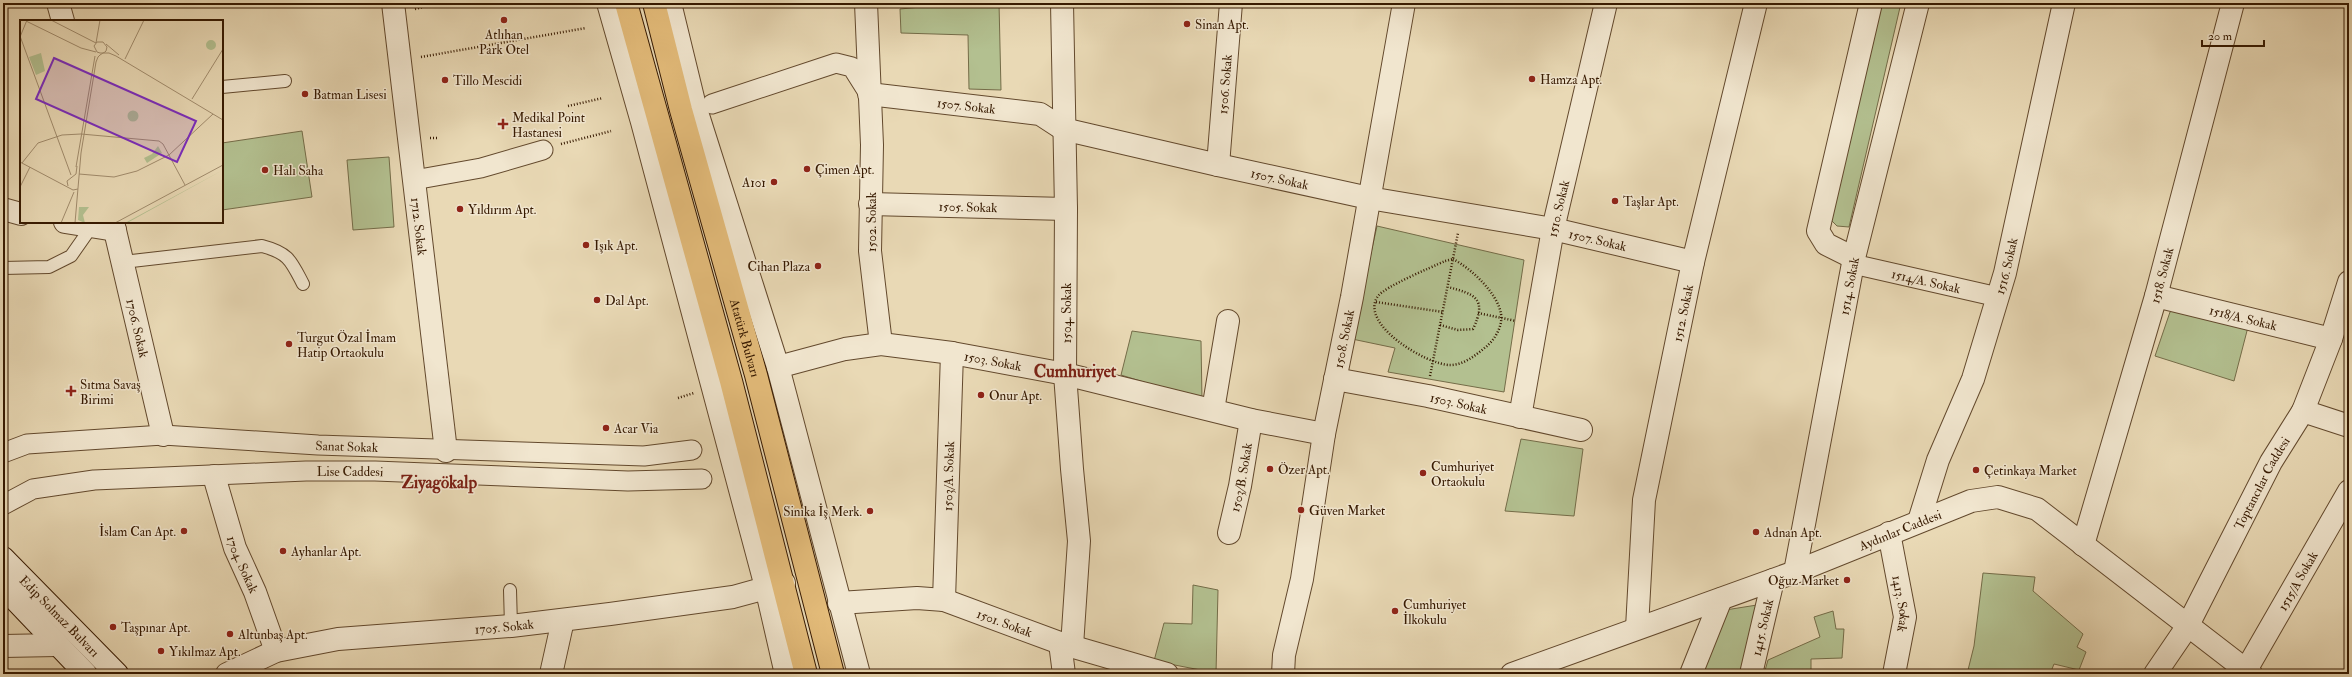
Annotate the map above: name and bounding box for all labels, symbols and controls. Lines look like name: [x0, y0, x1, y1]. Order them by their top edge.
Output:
marker: Atlıhan Park Otel: [499, 15, 509, 25]
place label: Sinan Apt.: [1195, 17, 1249, 34]
marker: Sinan Apt.: [1182, 19, 1192, 29]
inset map: [20, 20, 223, 223]
scale bar: [2202, 22, 2264, 48]
place label: Atlıhan Park Otel: [479, 27, 530, 58]
text: 20 m: [2208, 29, 2233, 44]
street label: 1506. Sokak: [1215, 53, 1236, 115]
place label: Hamza Apt.: [1540, 72, 1602, 89]
place label: Tillo Mescidi: [453, 73, 523, 89]
marker: Hamza Apt.: [1527, 74, 1537, 84]
marker: Tillo Mescidi: [440, 75, 450, 85]
place label: Batman Lisesi: [313, 87, 387, 103]
marker: Batman Lisesi: [300, 89, 310, 99]
street label: 1507. Sokak: [936, 95, 997, 118]
place label: Medikal Point Hastanesi: [512, 110, 585, 141]
marker: Medikal Point Hastanesi: [497, 118, 509, 130]
place label: Çimen Apt.: [815, 162, 874, 179]
place label: Halı Saha: [273, 163, 324, 179]
marker: Çimen Apt.: [802, 164, 812, 174]
marker: Halı Saha: [260, 165, 270, 175]
street label: 1507. Sokak: [1249, 165, 1311, 194]
place label: A101: [741, 175, 766, 191]
marker: A101: [769, 177, 779, 187]
street label: 1510. Sokak: [1545, 178, 1573, 238]
street label: 1502. Sokak: [864, 191, 880, 252]
place label: Taşlar Apt.: [1623, 194, 1679, 211]
marker: Taşlar Apt.: [1610, 196, 1620, 206]
street label: 1712. Sokak: [407, 197, 430, 257]
street label: 1505. Sokak: [938, 199, 998, 216]
place label: Yıldırım Apt.: [468, 202, 536, 219]
marker: Yıldırım Apt.: [455, 204, 465, 214]
street label: 1507. Sokak: [1567, 226, 1629, 255]
street label: 1516. Sokak: [1992, 235, 2022, 296]
place label: Işık Apt.: [594, 238, 638, 255]
marker: Işık Apt.: [581, 240, 591, 250]
street label: 1518. Sokak: [2147, 245, 2178, 305]
street label: 1514. Sokak: [1836, 255, 1863, 317]
place label: Cihan Plaza: [748, 259, 811, 275]
marker: Cihan Plaza: [813, 261, 823, 271]
street label: 1514/A. Sokak: [1890, 266, 1963, 297]
street label: 1504. Sokak: [1059, 282, 1075, 343]
street label: 1512. Sokak: [1670, 283, 1697, 343]
place label: Dal Apt.: [605, 293, 649, 310]
marker: Dal Apt.: [592, 295, 602, 305]
street label: Atatürk Bulvarı: [726, 296, 763, 379]
street label: 1706. Sokak: [122, 297, 152, 360]
street label: 1518/A. Sokak: [2208, 302, 2279, 335]
street label: 1508. Sokak: [1331, 307, 1358, 370]
place label: Turgut Özal İmam Hatip Ortaokulu: [297, 329, 396, 362]
marker: Turgut Özal İmam Hatip Ortaokulu: [284, 339, 294, 349]
street label: 1503. Sokak: [963, 348, 1024, 375]
district label: Cumhuriyet: [1034, 361, 1117, 383]
place label: Sıtma Savaş Birimi: [80, 377, 141, 408]
marker: Sıtma Savaş Birimi: [65, 385, 77, 397]
place label: Onur Apt.: [989, 388, 1042, 405]
marker: Onur Apt.: [976, 390, 986, 400]
street label: 1503. Sokak: [1428, 390, 1489, 418]
place label: Acar Via: [613, 421, 659, 437]
marker: Acar Via: [601, 423, 611, 433]
street label: Toptancılar Caddesi: [2231, 434, 2294, 533]
street label: Sanat Sokak: [315, 438, 379, 456]
street label: 1503/A. Sokak: [940, 440, 958, 511]
street label: 1503/B. Sokak: [1227, 441, 1256, 514]
place label: Cumhuriyet Ortaokulu: [1431, 459, 1494, 490]
place label: Özer Apt.: [1278, 462, 1329, 479]
place label: Çetinkaya Market: [1984, 463, 2077, 480]
street label: Lise Caddesi: [317, 464, 384, 480]
marker: Özer Apt.: [1265, 464, 1275, 474]
marker: Çetinkaya Market: [1971, 465, 1981, 475]
marker: Cumhuriyet Ortaokulu: [1418, 468, 1428, 478]
district label: Ziyagökalp: [401, 472, 477, 494]
place label: Sinıka İş Merk.: [783, 503, 862, 520]
place label: Güven Market: [1309, 503, 1385, 519]
marker: Güven Market: [1296, 505, 1306, 515]
marker: Sinıka İş Merk.: [865, 506, 875, 516]
street label: Aydınlar Caddesi: [1856, 507, 1944, 555]
place label: İslam Can Apt.: [99, 523, 176, 541]
place label: Adnan Apt.: [1763, 525, 1822, 542]
marker: İslam Can Apt.: [179, 526, 189, 536]
marker: Adnan Apt.: [1751, 527, 1761, 537]
street label: 1704. Sokak: [223, 534, 262, 597]
place label: Ayhanlar Apt.: [290, 544, 361, 561]
marker: Ayhanlar Apt.: [278, 546, 288, 556]
street label: 1515/A Sokak: [2275, 548, 2322, 614]
street label: Edip Solmaz Bulvarı: [16, 572, 103, 661]
place label: Oğuz Market: [1768, 573, 1839, 589]
street label: 1413. Sokak: [1888, 574, 1912, 634]
marker: Oğuz Market: [1842, 575, 1852, 585]
place label: Cumhuriyet İlkokulu: [1403, 597, 1466, 628]
street label: 1415. Sokak: [1748, 597, 1778, 658]
street label: 1501. Sokak: [974, 606, 1035, 641]
marker: Cumhuriyet İlkokulu: [1390, 606, 1400, 616]
street label: 1705. Sokak: [474, 616, 536, 638]
place label: Taşpınar Apt.: [121, 620, 190, 637]
marker: Taşpınar Apt.: [108, 622, 118, 632]
place label: Altunbaş Apt.: [237, 627, 308, 644]
marker: Altunbaş Apt.: [225, 629, 235, 639]
place label: Yıkılmaz Apt.: [169, 644, 240, 661]
marker: Yıkılmaz Apt.: [156, 646, 166, 656]

